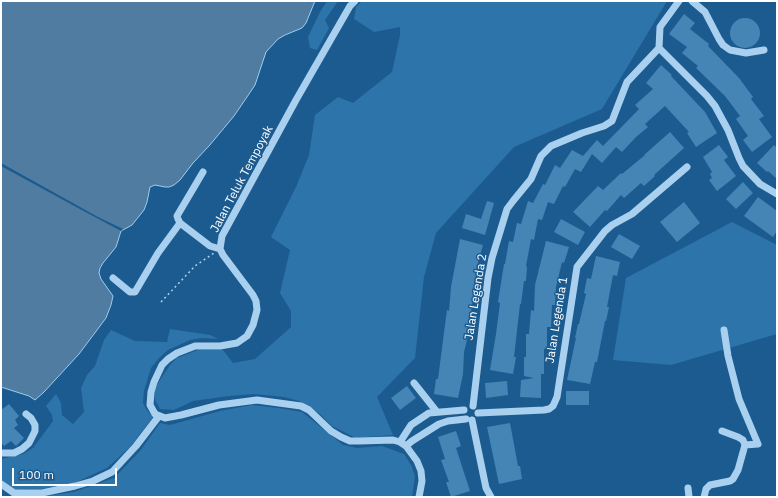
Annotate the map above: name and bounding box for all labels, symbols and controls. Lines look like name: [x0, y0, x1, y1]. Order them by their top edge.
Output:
street label: Jalan Teluk Tempoyak: [208, 123, 276, 235]
street label: Jalan Legenda 2: [462, 253, 490, 341]
street label: Jalan Legenda 1: [543, 276, 571, 364]
scale bar: [14, 460, 119, 486]
text: 100 m: [19, 467, 54, 482]

